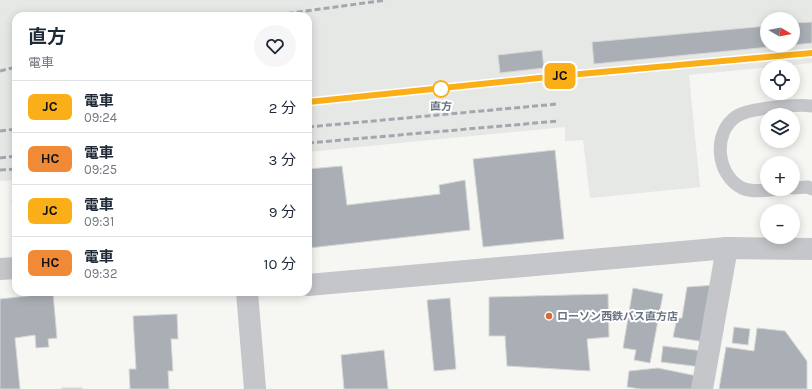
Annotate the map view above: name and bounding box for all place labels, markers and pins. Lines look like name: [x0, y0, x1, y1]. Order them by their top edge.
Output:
marker: 直方: [432, 80, 450, 98]
place label: 直方: [430, 100, 452, 113]
place label: ローソン西鉄バス直方店: [557, 310, 678, 323]
marker: ローソン西鉄バス直方店: [544, 311, 554, 321]

